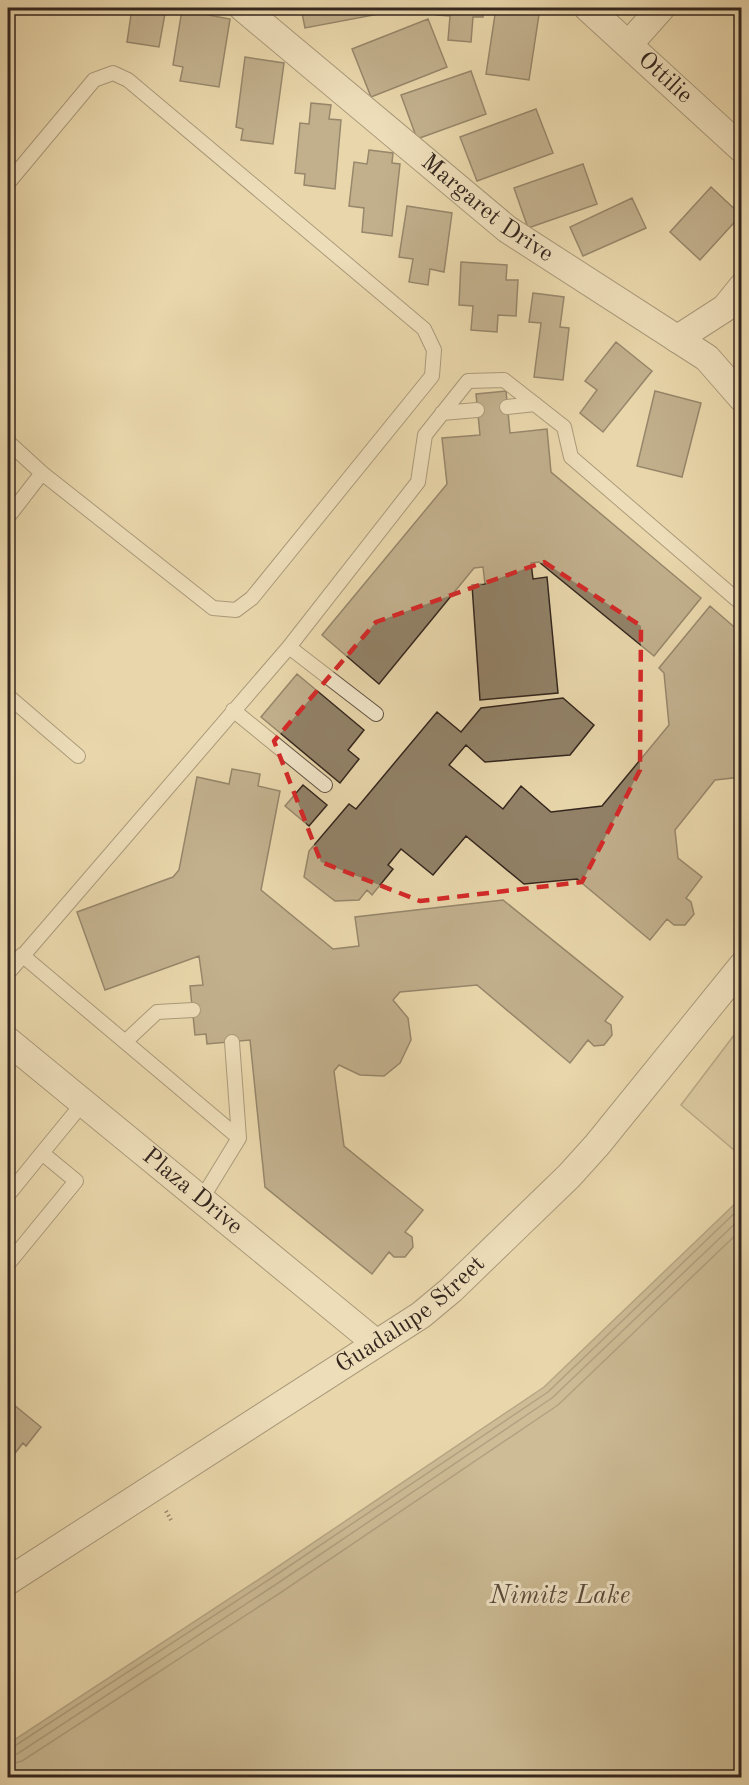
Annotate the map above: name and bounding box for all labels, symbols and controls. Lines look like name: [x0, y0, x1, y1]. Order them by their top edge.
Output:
street label: Ottilie: [633, 48, 696, 109]
street label: Margaret Drive: [416, 150, 557, 267]
street label: Plaza Drive: [137, 1144, 247, 1240]
street label: Guadalupe Street: [332, 1252, 490, 1378]
water label: Nimitz Lake: [489, 1583, 630, 1609]

